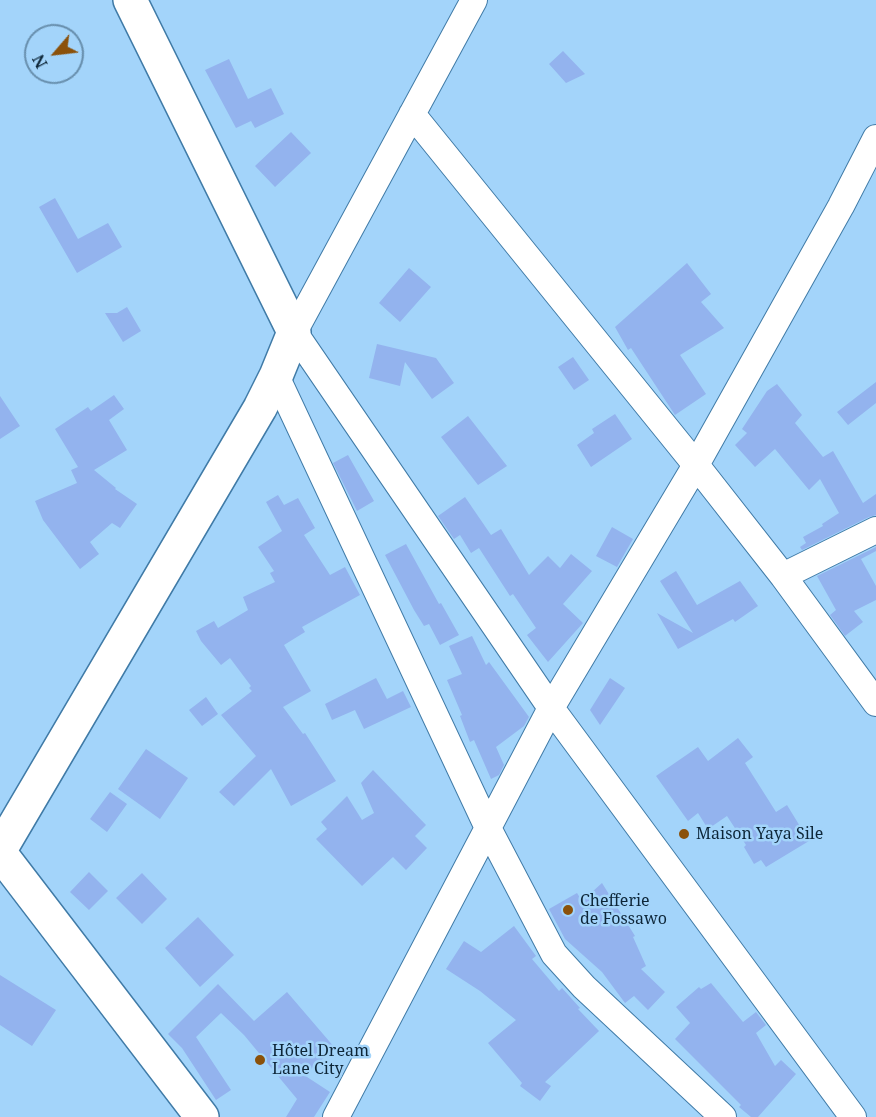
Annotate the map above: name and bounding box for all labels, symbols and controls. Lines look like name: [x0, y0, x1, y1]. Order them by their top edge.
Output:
north arrow: [24, 24, 84, 84]
text: N: [27, 51, 53, 72]
place label: Maison Yaya Sile: [696, 824, 823, 844]
marker: Maison Yaya Sile: [677, 827, 691, 841]
place label: Chefferie de Fossawo: [580, 891, 667, 929]
marker: Chefferie de Fossawo: [561, 903, 575, 917]
place label: Hôtel Dream Lane City: [272, 1041, 369, 1079]
marker: Hôtel Dream Lane City: [253, 1053, 267, 1067]

